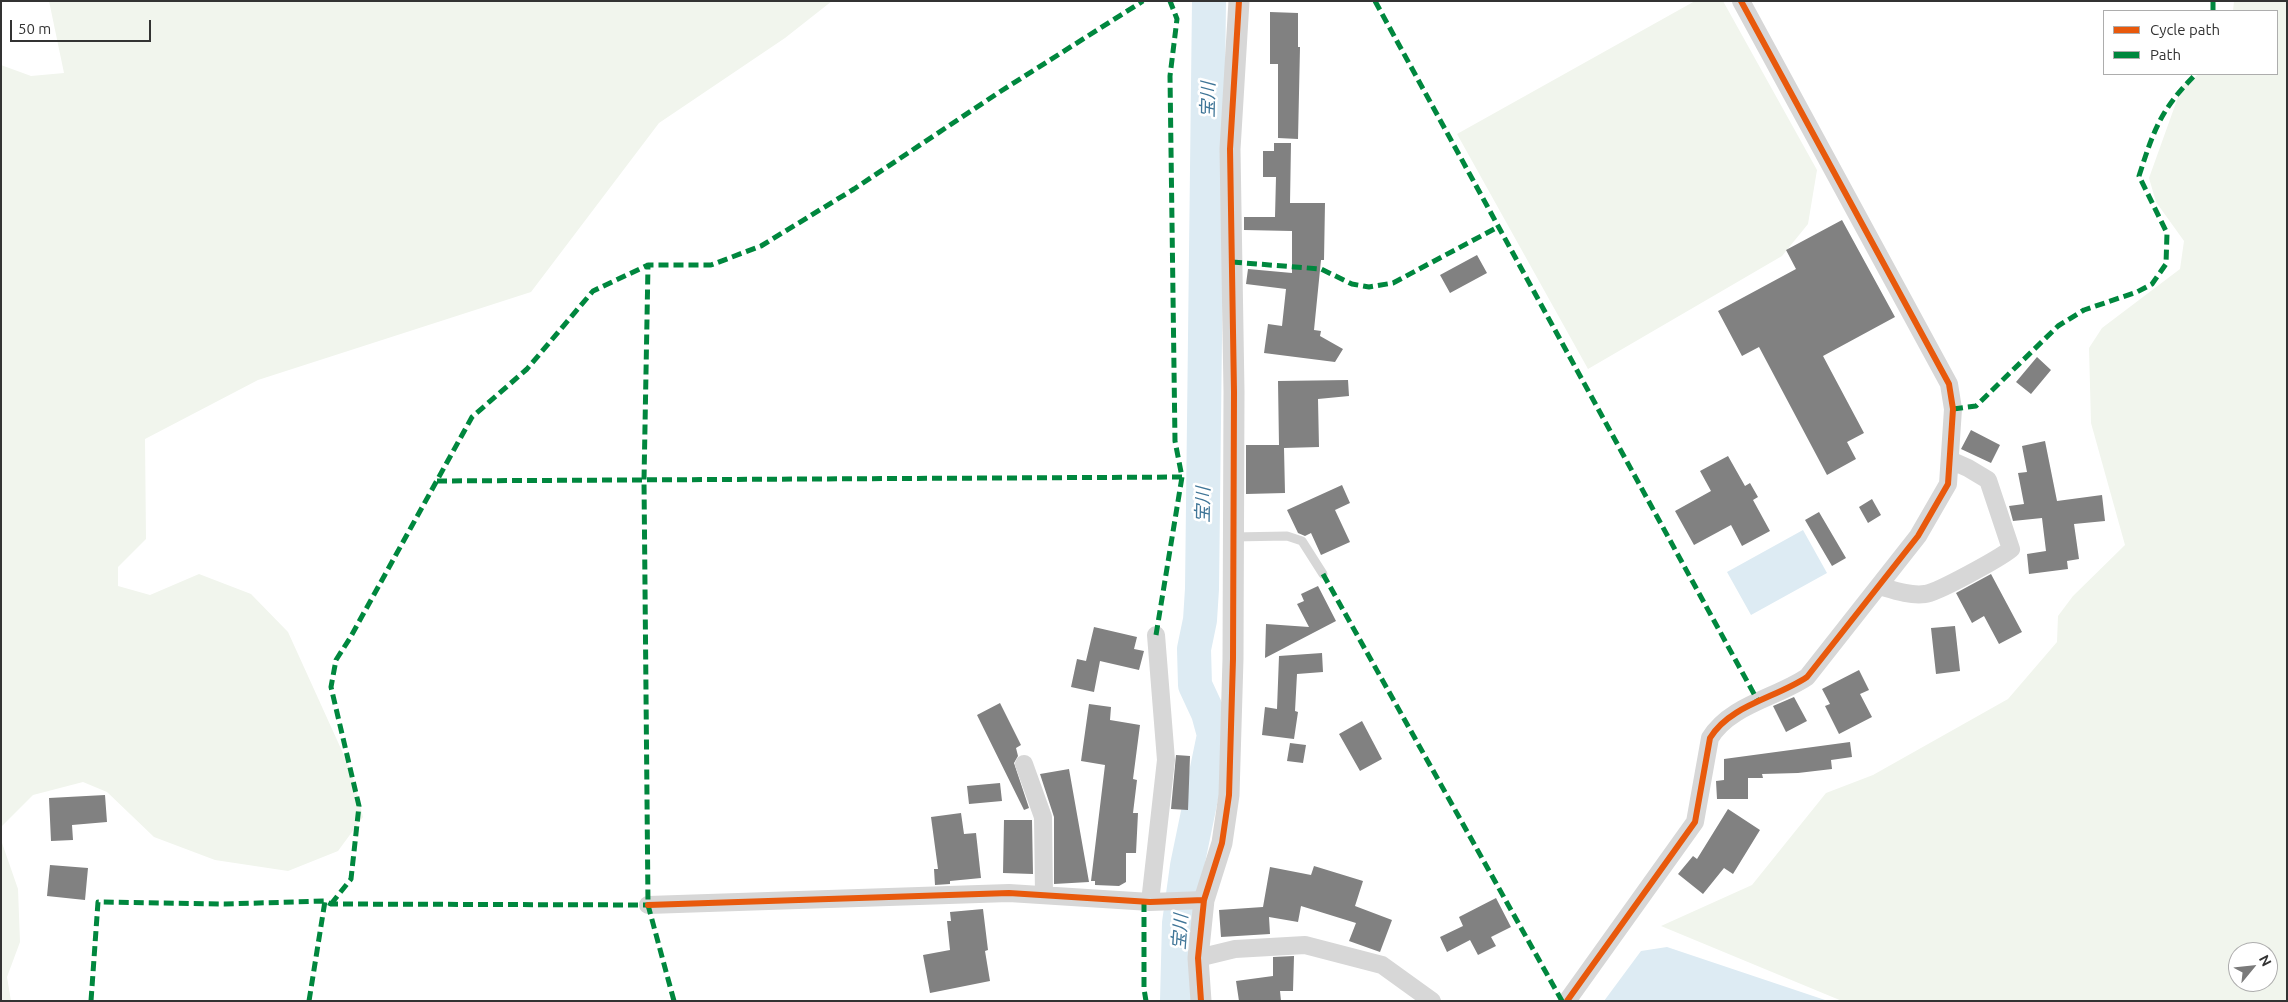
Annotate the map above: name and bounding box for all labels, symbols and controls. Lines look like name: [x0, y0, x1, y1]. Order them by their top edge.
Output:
scale bar: [12, 10, 154, 42]
legend: [2103, 10, 2278, 75]
text: 50 m: [18, 20, 51, 37]
text: Cycle path: [2150, 21, 2220, 38]
text: Path: [2150, 46, 2181, 63]
water label: 宝川: [1197, 82, 1219, 118]
water label: 宝川: [1192, 487, 1214, 523]
water label: 宝川: [1168, 913, 1192, 951]
north arrow: [2228, 942, 2278, 992]
text: N: [2256, 952, 2275, 969]

